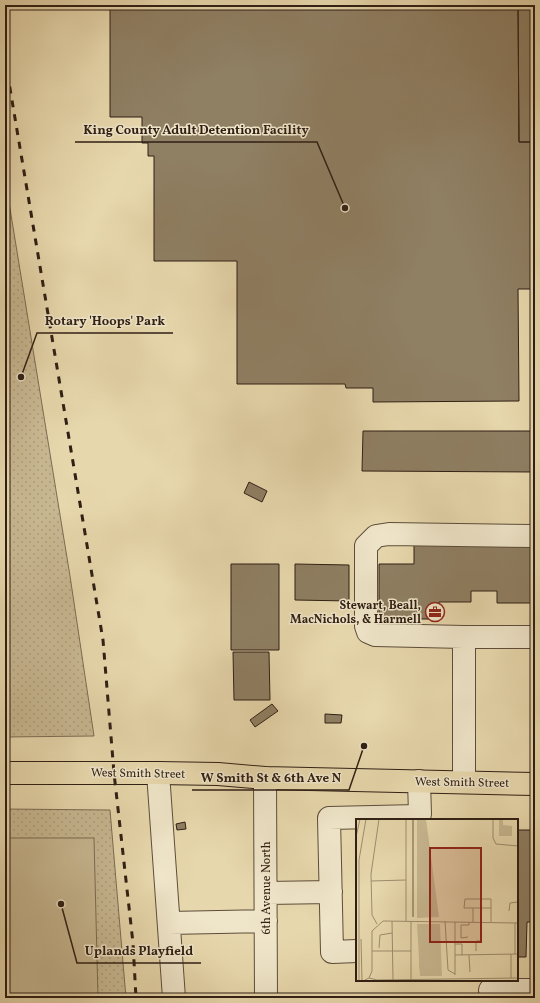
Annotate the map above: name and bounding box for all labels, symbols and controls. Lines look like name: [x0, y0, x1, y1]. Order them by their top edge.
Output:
callout: King County Adult Detention Facility: [75, 117, 317, 142]
text: King County Adult Detention Facility: [83, 122, 309, 140]
callout: Rotary 'Hoops' Park: [37, 308, 173, 333]
text: Rotary 'Hoops' Park: [45, 313, 165, 331]
place label: Stewart, Beall, MacNichols, & Harmell: [290, 598, 421, 628]
office icon: Stewart, Beall, MacNichols, & Harmell: [424, 601, 446, 623]
street label: West Smith Street: [91, 765, 185, 783]
callout: W Smith St & 6th Ave N: [192, 765, 349, 790]
text: W Smith St & 6th Ave N: [201, 770, 341, 788]
street label: West Smith Street: [415, 774, 509, 792]
inset map: [356, 819, 518, 981]
street label: 6th Avenue North: [259, 841, 275, 935]
callout: Uplands Playfield: [77, 938, 201, 963]
text: Uplands Playfield: [85, 943, 193, 961]

